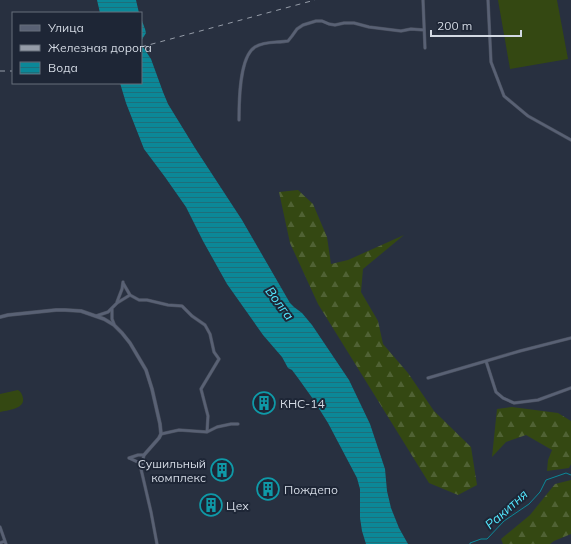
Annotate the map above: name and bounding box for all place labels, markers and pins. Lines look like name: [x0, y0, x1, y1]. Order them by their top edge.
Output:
building icon: КНС-14: [251, 390, 277, 416]
place label: КНС-14: [280, 396, 325, 411]
place label: Сушильный комплекс: [138, 456, 206, 485]
building icon: Сушильный комплекс: [209, 457, 235, 483]
building icon: Пождепо: [255, 476, 281, 502]
place label: Пождепо: [284, 482, 338, 497]
building icon: Цех: [198, 492, 224, 518]
place label: Цех: [226, 498, 249, 513]

